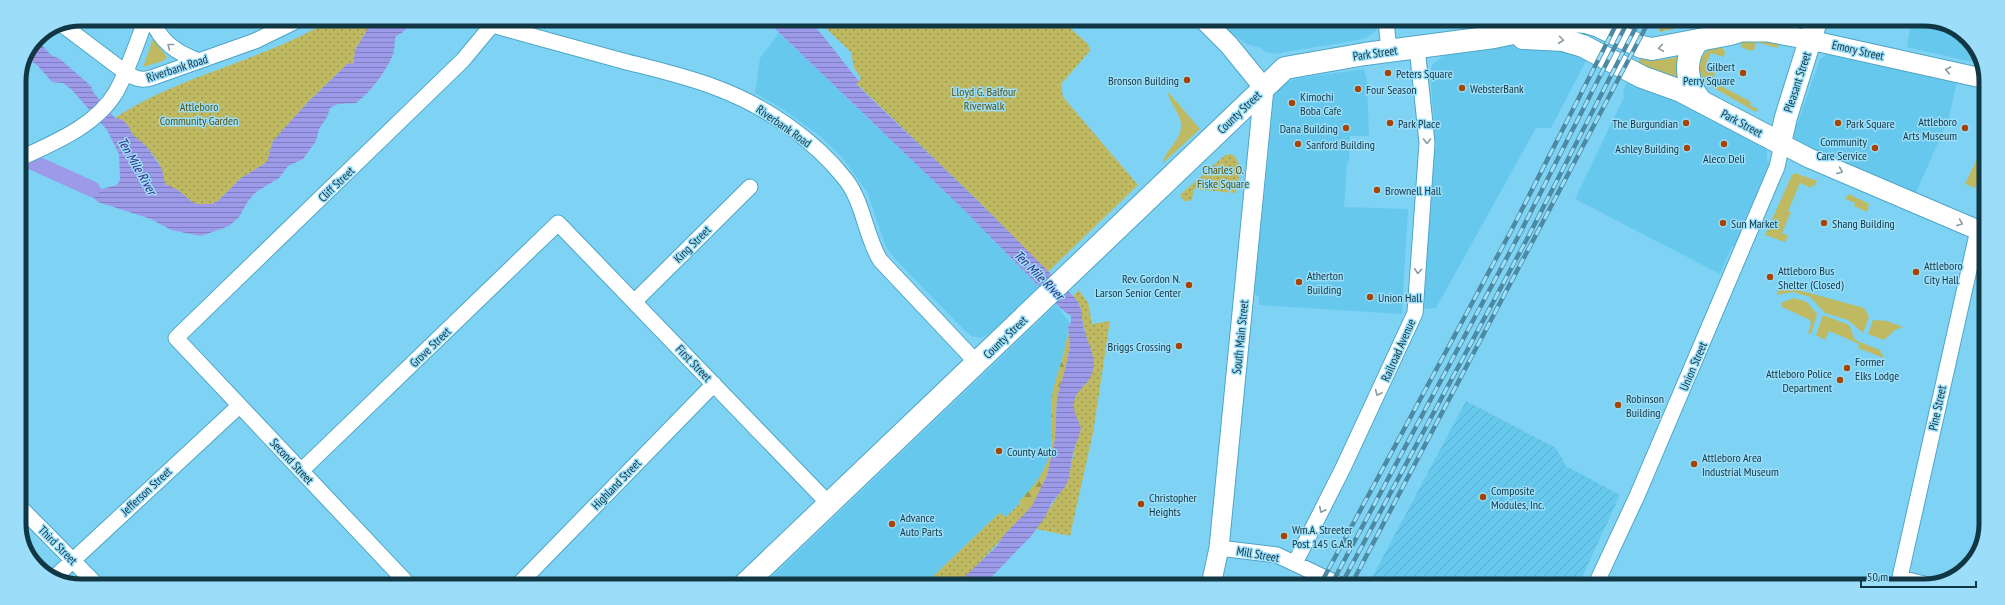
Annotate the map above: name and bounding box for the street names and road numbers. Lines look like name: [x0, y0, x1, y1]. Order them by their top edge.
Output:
street label: Emory Street: [1830, 37, 1886, 63]
street label: Park Street: [1352, 42, 1399, 64]
street label: Pleasant Street: [1780, 49, 1814, 114]
street label: Riverbank Road: [144, 51, 210, 85]
street label: County Street: [1214, 87, 1265, 137]
street label: Riverbank Road: [754, 102, 814, 150]
street label: Park Street: [1719, 106, 1766, 140]
street label: Cliff Street: [315, 163, 358, 205]
street label: King Street: [670, 222, 714, 266]
street label: South Main Street: [1229, 299, 1251, 375]
street label: County Street: [980, 312, 1031, 362]
street label: Railroad Avenue: [1378, 316, 1418, 384]
street label: Grove Street: [406, 323, 454, 370]
street label: Union Street: [1676, 339, 1710, 393]
street label: First Street: [673, 341, 716, 385]
street label: Pine Street: [1925, 383, 1949, 432]
street label: Second Street: [267, 435, 317, 488]
street label: Highland Street: [588, 455, 644, 513]
street label: Jefferson Street: [117, 463, 175, 519]
street label: Third Street: [35, 522, 81, 568]
street label: Mill Street: [1235, 543, 1281, 565]

